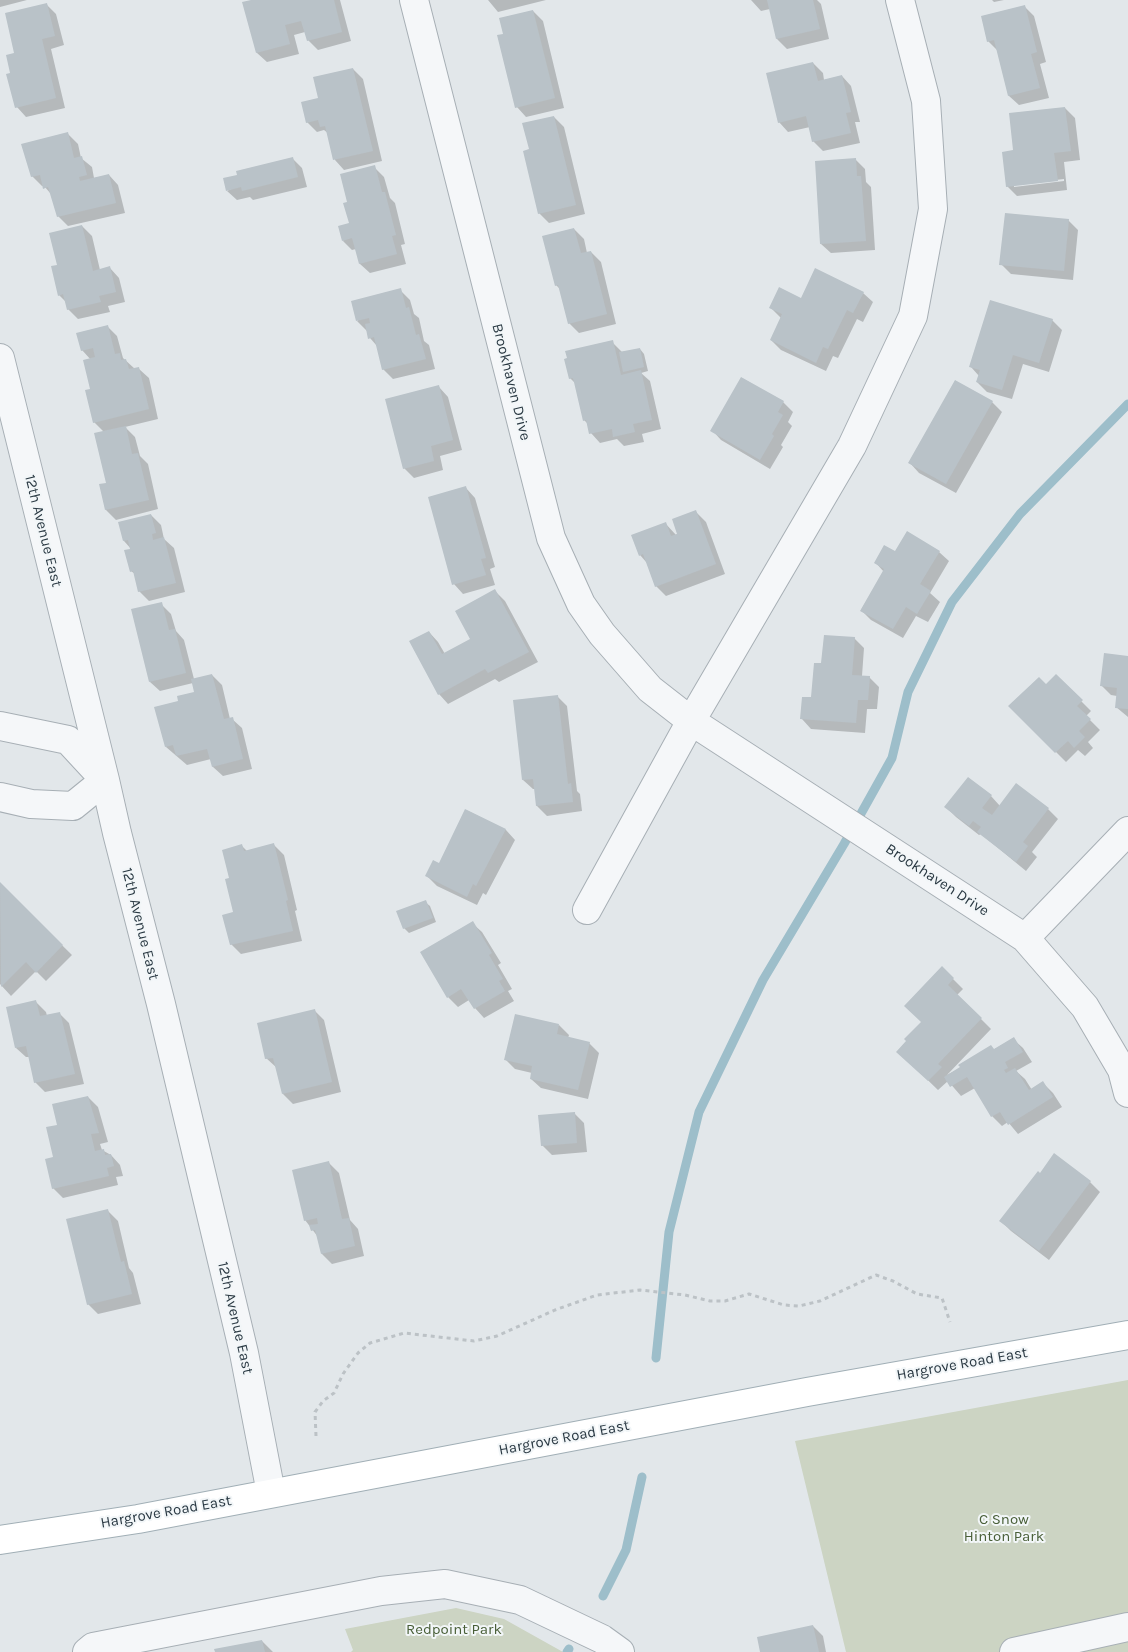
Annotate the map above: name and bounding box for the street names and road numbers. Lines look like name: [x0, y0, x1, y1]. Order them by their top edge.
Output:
street label: Brookhaven Drive: [488, 322, 534, 442]
street label: 12th Avenue East: [20, 473, 66, 589]
street label: Brookhaven Drive: [882, 840, 992, 920]
street label: 12th Avenue East: [117, 866, 163, 982]
street label: 12th Avenue East: [213, 1260, 257, 1376]
street label: Hargrove Road East: [895, 1344, 1029, 1384]
street label: Hargrove Road East: [497, 1417, 631, 1459]
street label: Hargrove Road East: [99, 1492, 233, 1532]

